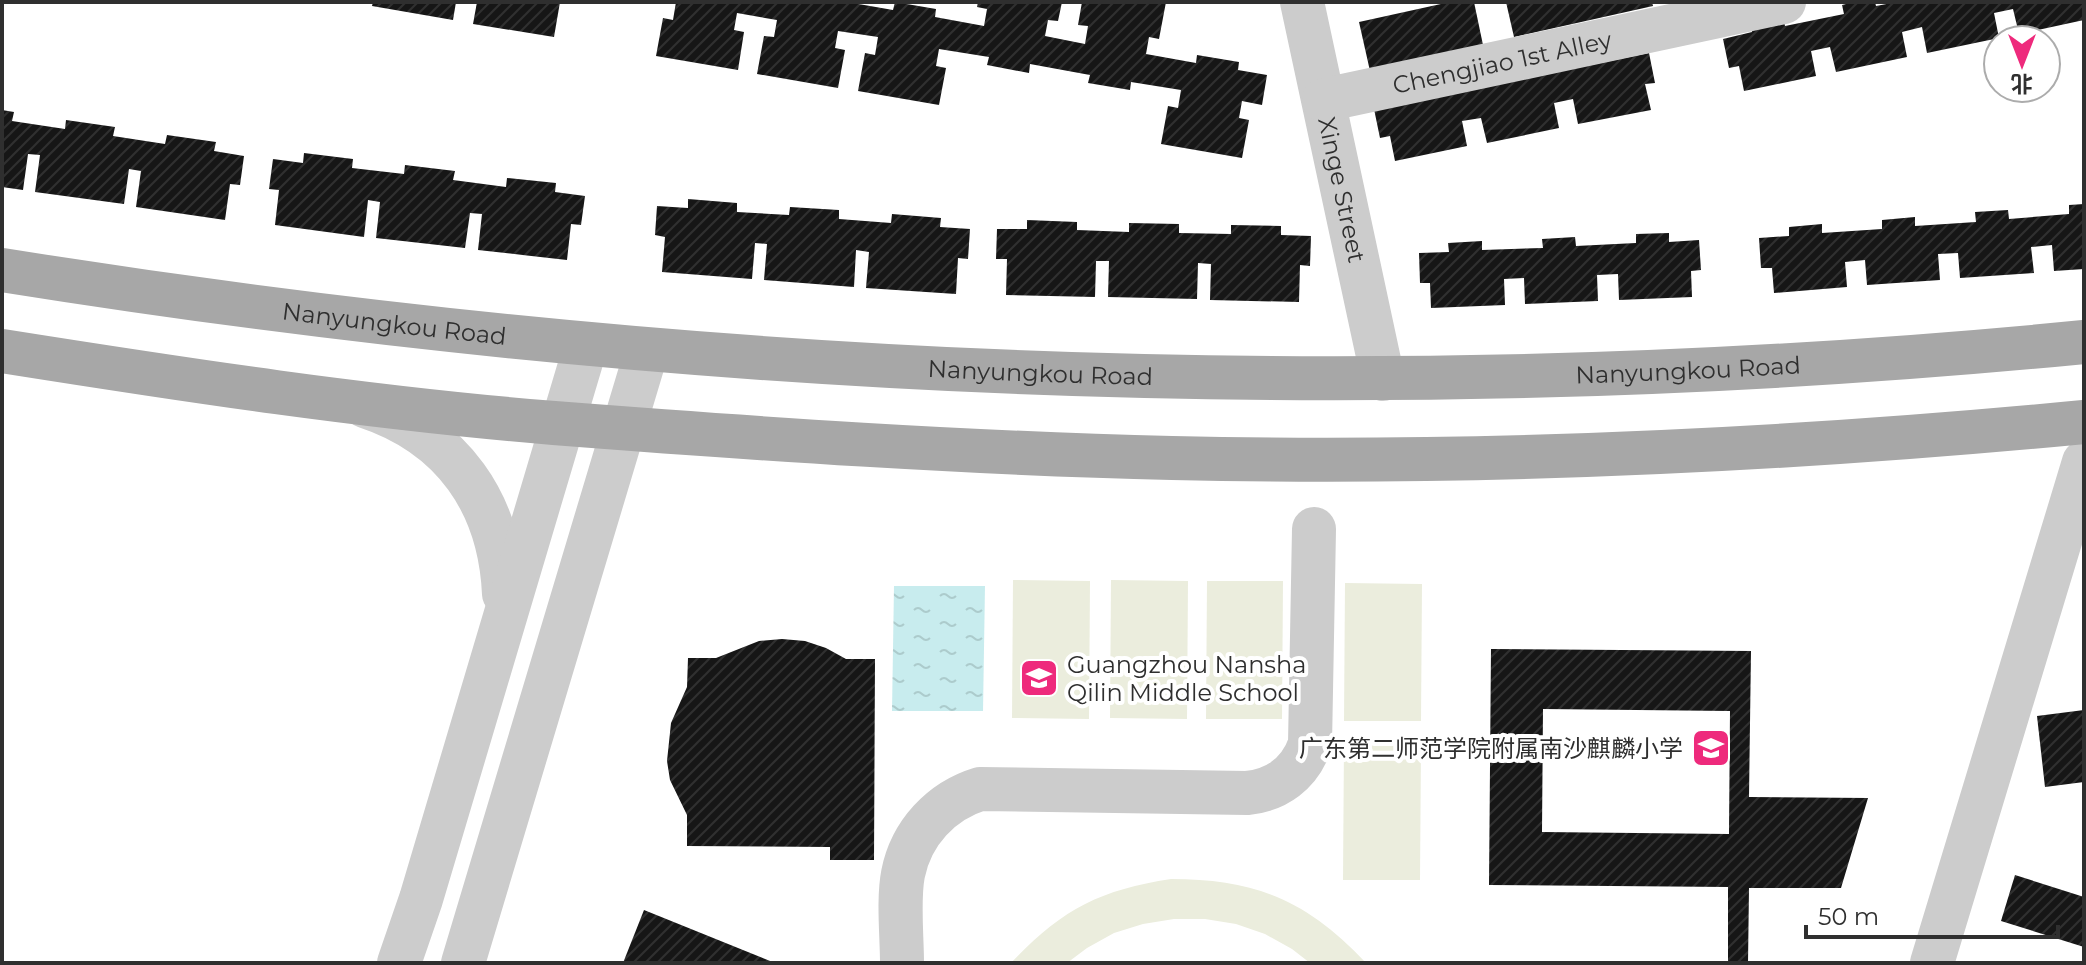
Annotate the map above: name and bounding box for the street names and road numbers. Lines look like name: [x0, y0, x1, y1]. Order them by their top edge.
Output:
street label: Chengjiao 1st Alley: [1390, 25, 1614, 99]
street label: Xinge Street: [1313, 114, 1372, 266]
street label: Nanyungkou Road: [281, 296, 508, 350]
street label: Nanyungkou Road: [1575, 350, 1802, 389]
street label: Nanyungkou Road: [927, 353, 1153, 391]

